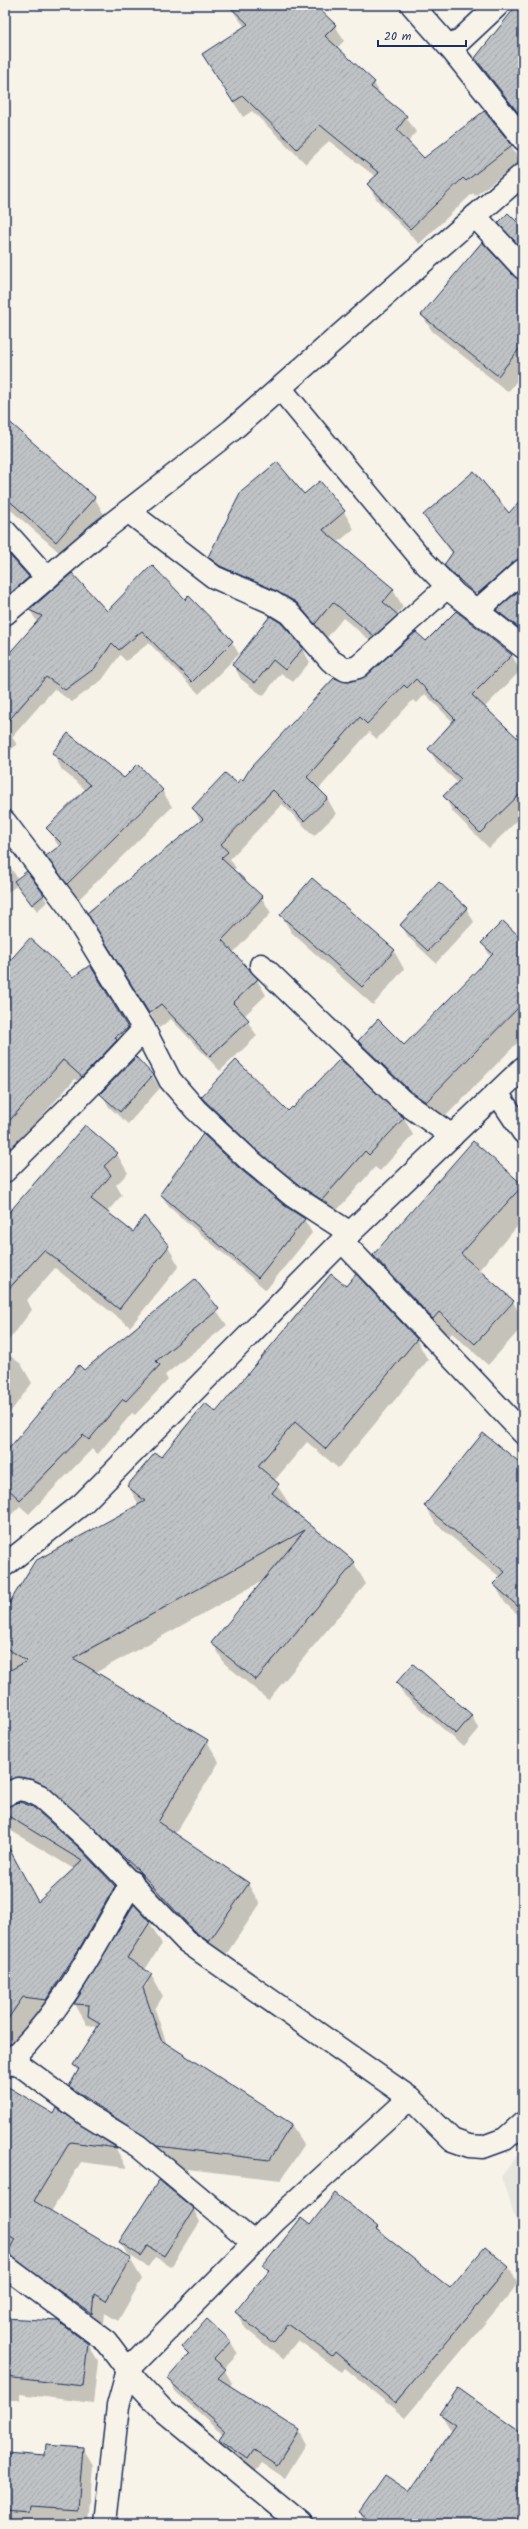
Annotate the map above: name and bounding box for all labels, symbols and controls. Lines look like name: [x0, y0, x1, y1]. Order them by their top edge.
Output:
scale bar: [378, 22, 466, 48]
text: 20 m: [384, 27, 412, 46]

